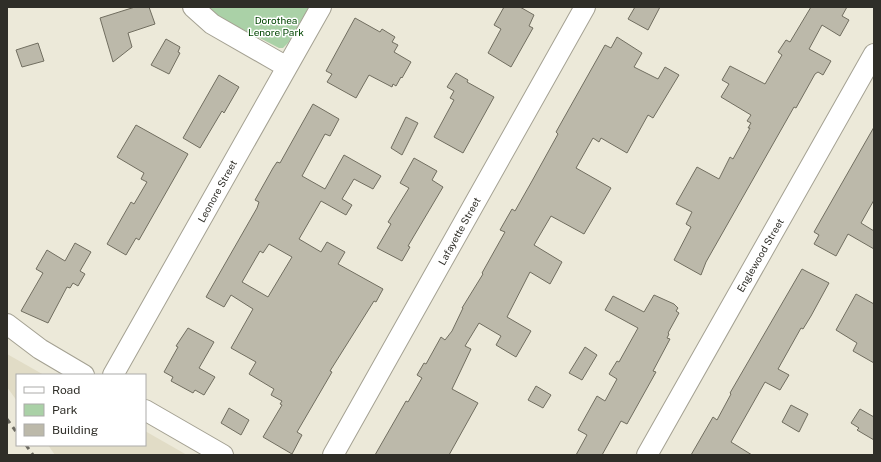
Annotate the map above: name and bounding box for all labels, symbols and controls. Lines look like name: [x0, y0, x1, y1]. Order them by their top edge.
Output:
park label: Dorothea Lenore Park: [248, 14, 304, 38]
street label: Leonore Street: [195, 158, 239, 224]
street label: Lafayette Street: [435, 195, 483, 267]
street label: Englewood Street: [734, 216, 786, 294]
legend: [16, 374, 146, 446]
text: Road: [52, 383, 80, 397]
text: Park: [52, 403, 78, 417]
text: Building: [52, 423, 98, 437]

